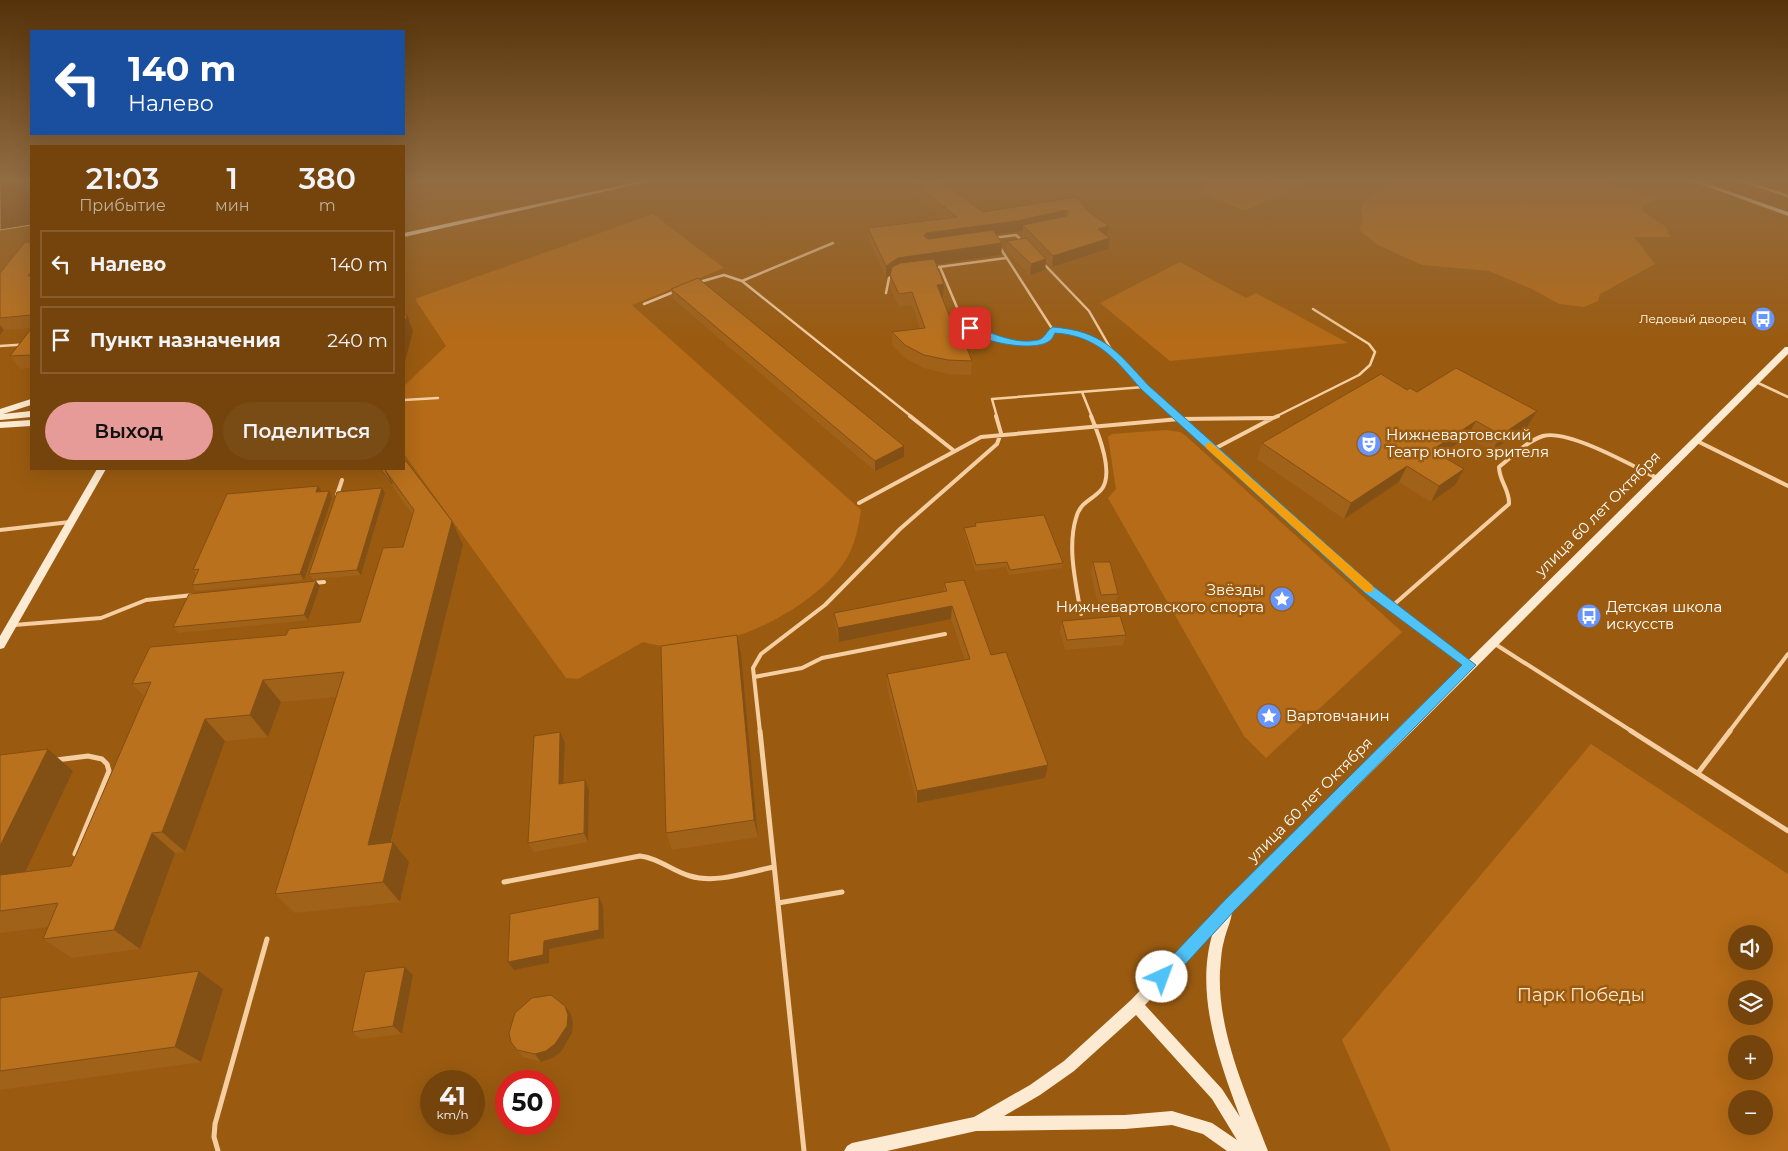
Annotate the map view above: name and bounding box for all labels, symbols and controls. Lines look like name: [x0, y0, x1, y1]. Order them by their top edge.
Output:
text: 140 m: [128, 47, 236, 90]
icon: left: [45, 50, 110, 115]
text: Налево: [128, 90, 214, 117]
text: 21:03: [86, 160, 159, 197]
text: 1: [227, 160, 238, 197]
text: 380: [299, 160, 356, 197]
text: Прибытие: [79, 196, 166, 215]
text: мин: [215, 196, 250, 215]
text: m: [319, 196, 336, 215]
icon: left: [47, 250, 75, 278]
text: Налево: [90, 253, 166, 276]
text: 140 m: [331, 253, 388, 276]
bus stop icon: Ледовый дворец: [1750, 306, 1776, 332]
pin: [949, 307, 991, 349]
place label: Ледовый дворец: [1639, 311, 1746, 326]
icon: arrive: [956, 314, 984, 342]
icon: arrive: [47, 326, 75, 354]
text: Пункт назначения: [90, 329, 281, 352]
text: 240 m: [327, 329, 388, 352]
button: Выход: [45, 402, 213, 460]
button: Поделиться: [223, 402, 390, 460]
place label: Нижневартовский Театр юного зрителя: [1386, 425, 1549, 461]
theatre icon: Нижневартовский Театр юного зрителя: [1356, 431, 1382, 457]
street label: улица 60 лет Октября: [1530, 447, 1664, 581]
place label: Звёзды Нижневартовского спорта: [1056, 580, 1264, 616]
place icon: Звёзды Нижневартовского спорта: [1269, 586, 1295, 612]
place label: Детская школа искусств: [1606, 597, 1722, 633]
bus stop icon: Детская школа искусств: [1576, 603, 1602, 629]
place icon: Вартовчанин: [1256, 703, 1282, 729]
place label: Вартовчанин: [1286, 706, 1390, 725]
street label: улица 60 лет Октября: [1242, 733, 1376, 867]
map controls: [1728, 925, 1773, 1135]
button: sound: [1728, 925, 1773, 970]
position arrow: [1135, 950, 1187, 1002]
button: layers: [1728, 980, 1773, 1025]
park label: Парк Победы: [1517, 984, 1645, 1006]
button: +: [1728, 1035, 1773, 1080]
speed limit sign: 50: [495, 1070, 560, 1135]
text: 41: [439, 1081, 466, 1111]
button: −: [1728, 1090, 1773, 1135]
text: km/h: [436, 1107, 469, 1122]

